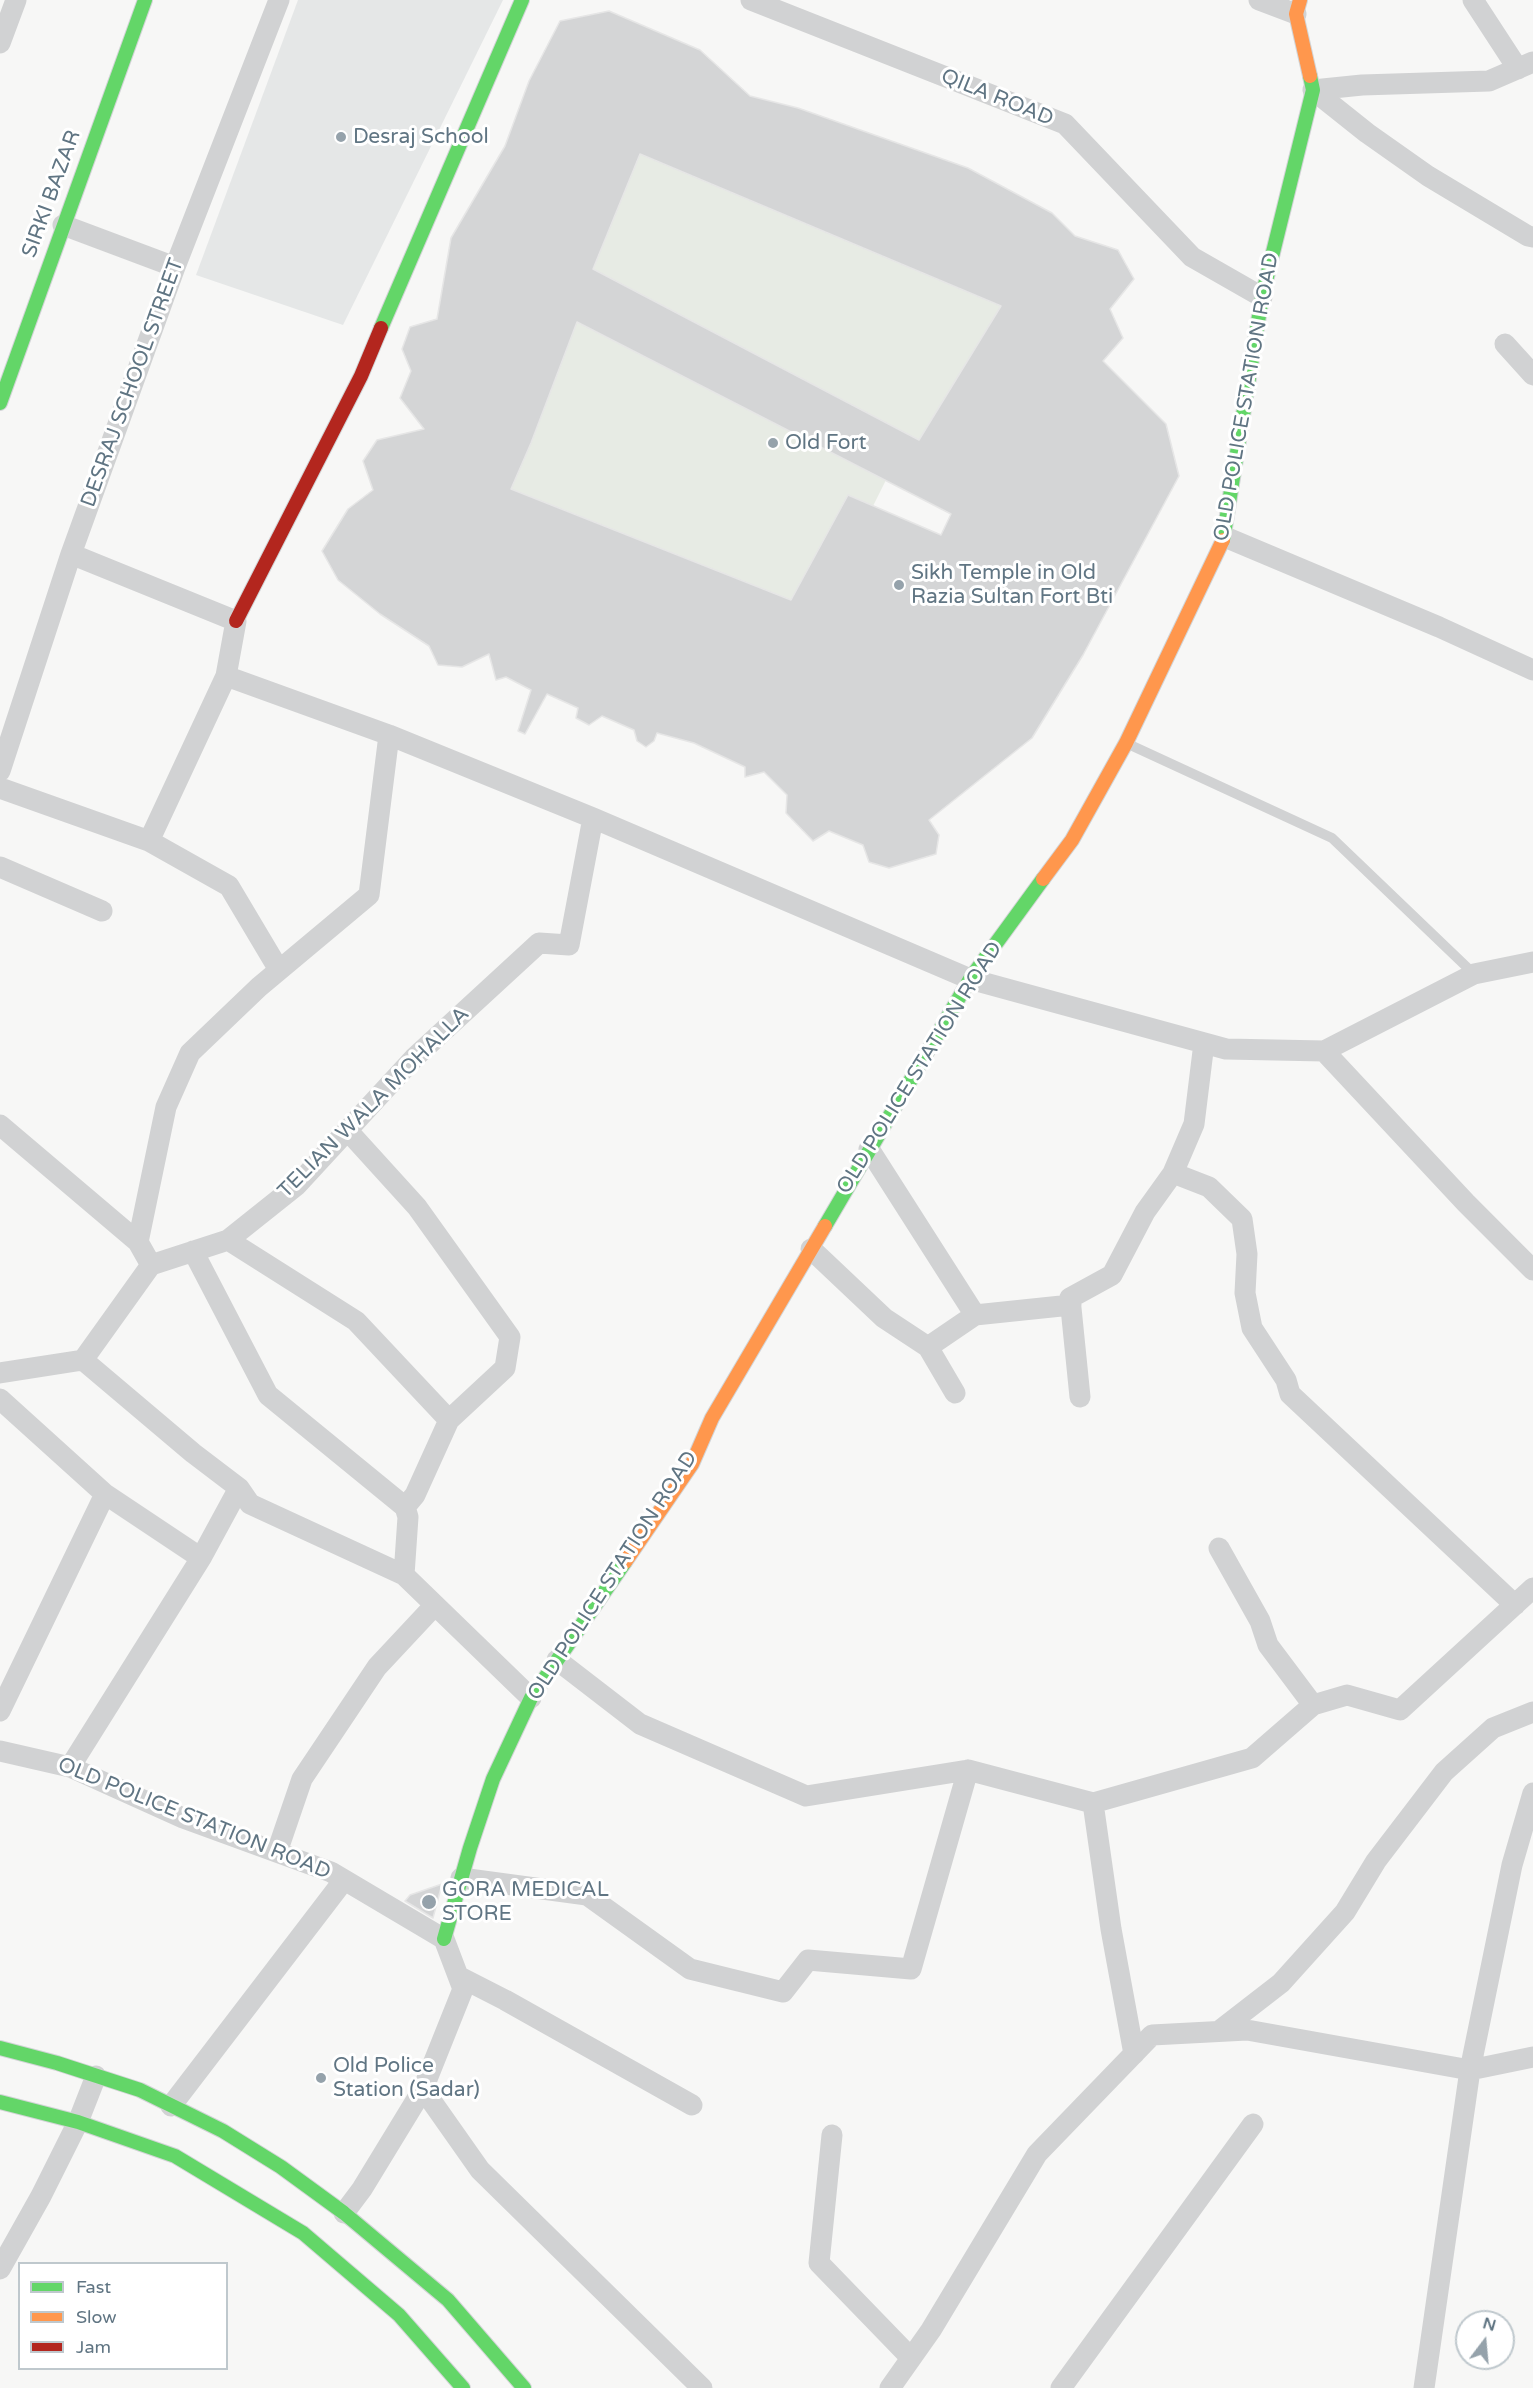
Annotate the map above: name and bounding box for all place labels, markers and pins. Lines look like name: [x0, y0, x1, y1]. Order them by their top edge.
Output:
place label: Desraj School: [353, 124, 489, 150]
marker: Desraj School: [334, 130, 348, 144]
place label: Old Fort: [785, 430, 867, 456]
marker: Old Fort: [766, 436, 780, 450]
place label: Sikh Temple in Old Razia Sultan Fort Bti: [911, 560, 1113, 610]
marker: Sikh Temple in Old Razia Sultan Fort Bti: [892, 578, 906, 592]
place label: GORA MEDICAL STORE: [442, 1877, 609, 1927]
marker: GORA MEDICAL STORE: [420, 1893, 438, 1911]
place label: Old Police Station (Sadar): [333, 2053, 480, 2103]
marker: Old Police Station (Sadar): [314, 2071, 328, 2085]

